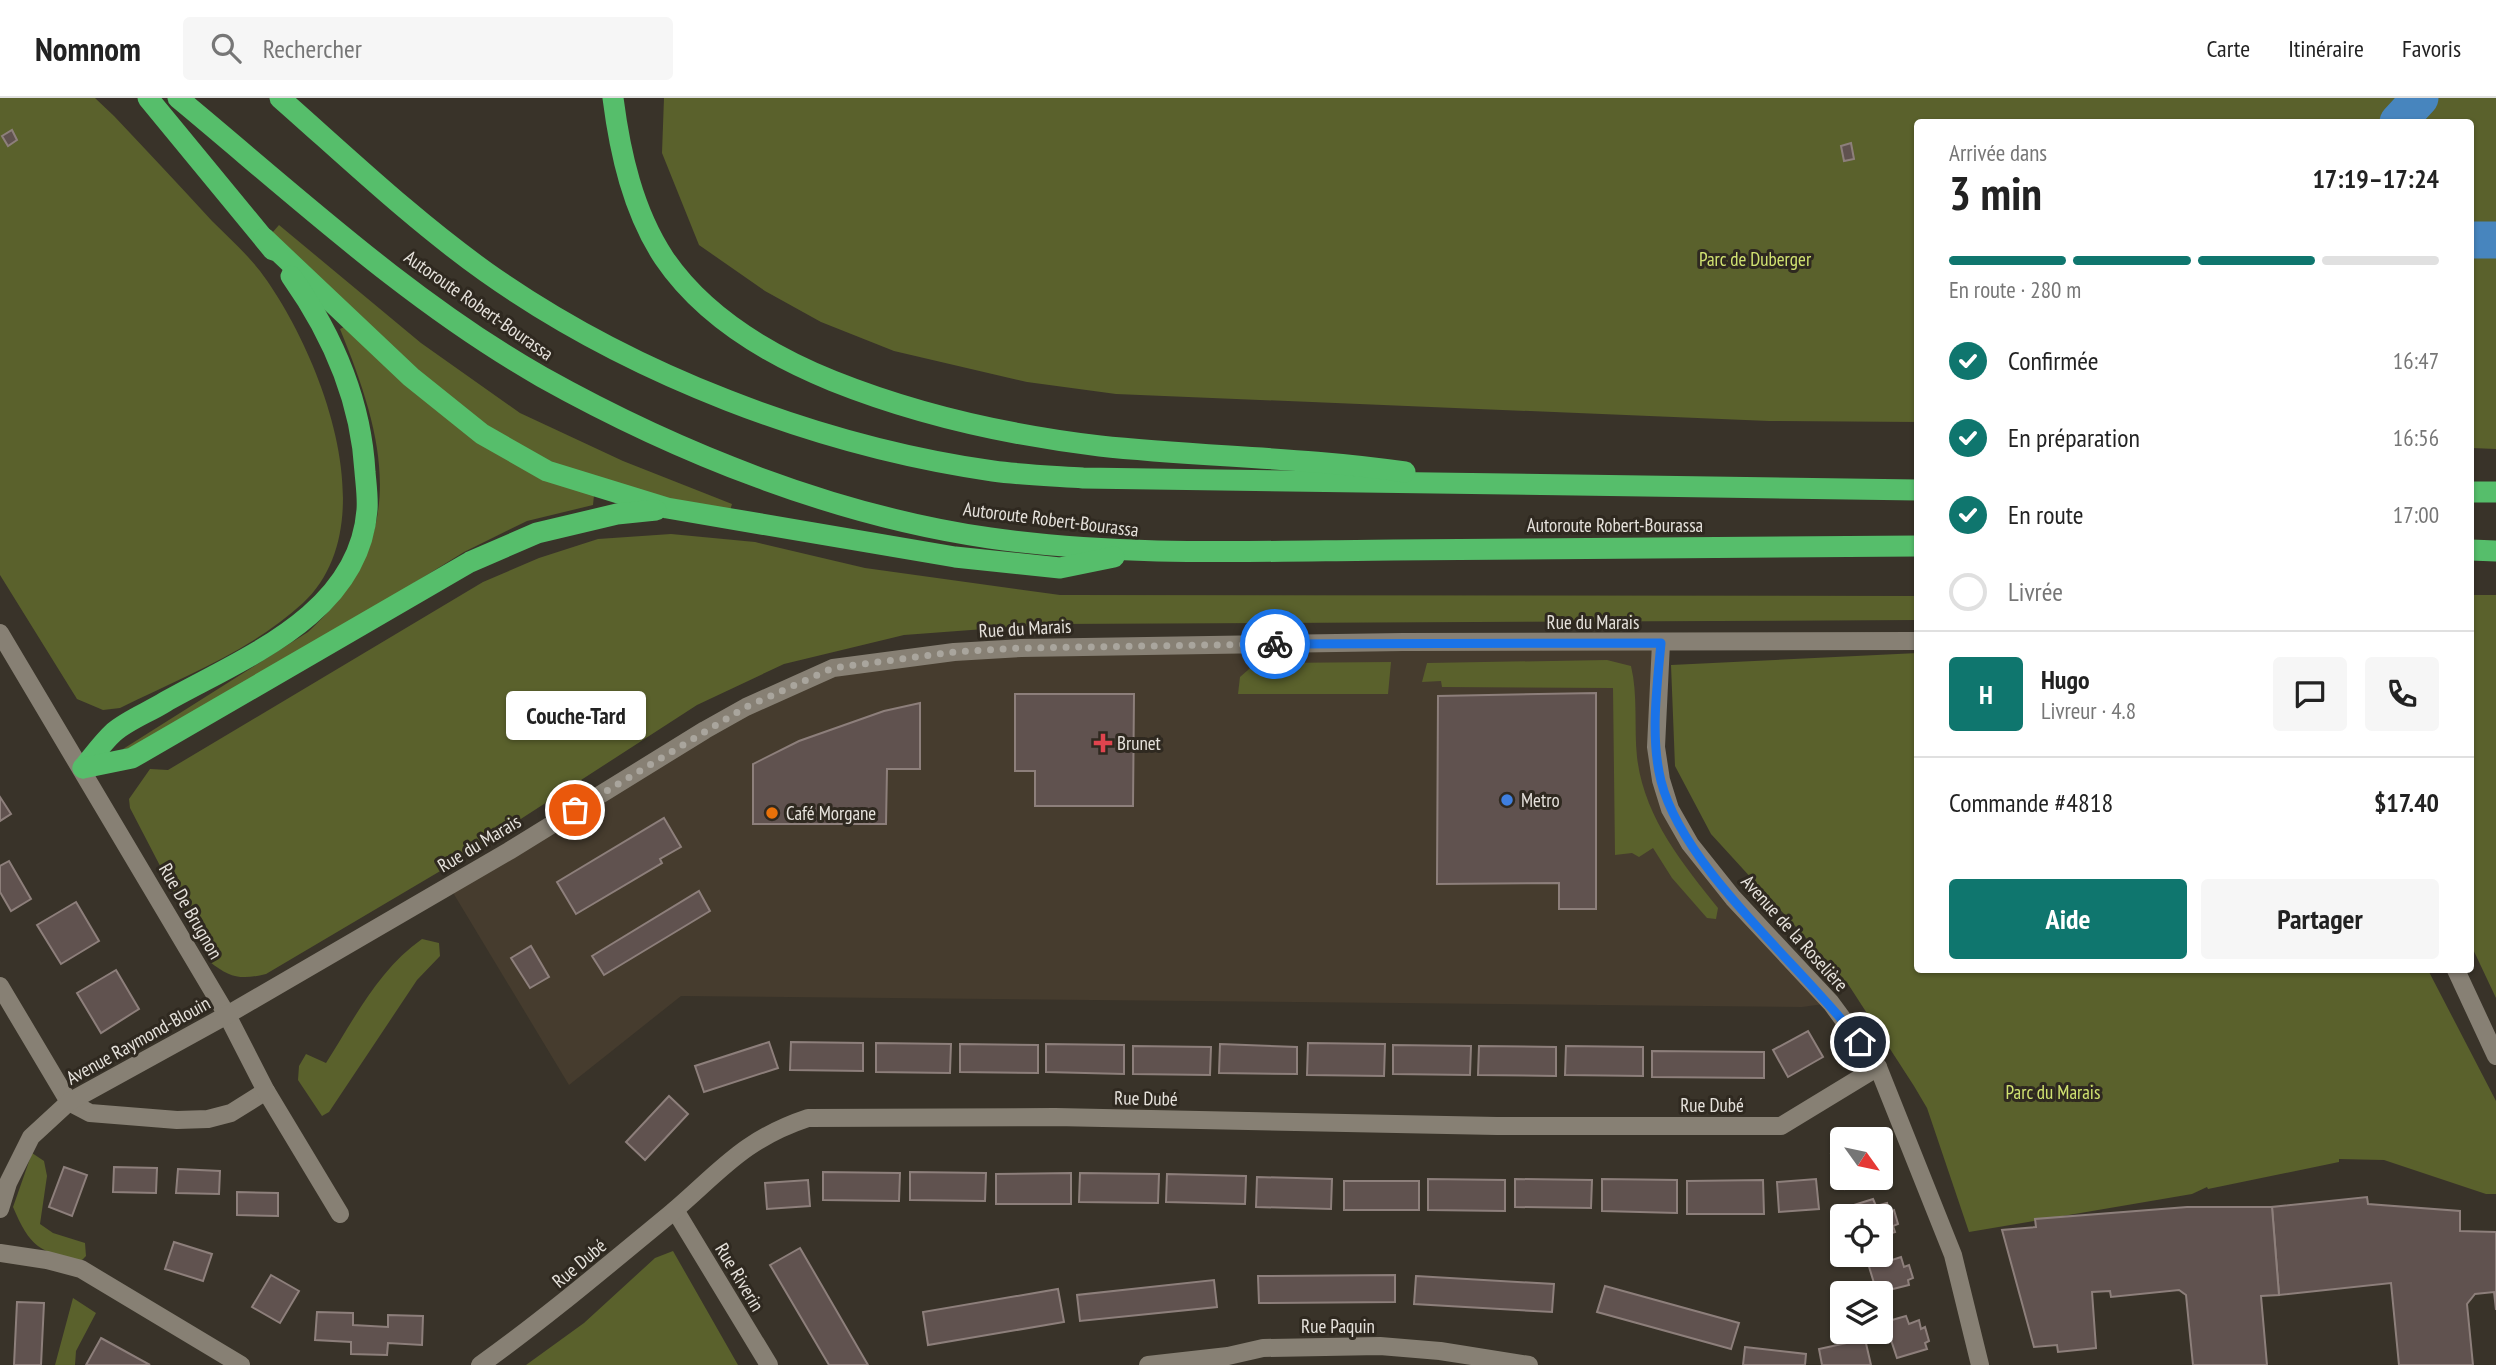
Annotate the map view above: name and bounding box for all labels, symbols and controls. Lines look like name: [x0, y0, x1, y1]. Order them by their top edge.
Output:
search box: [183, 17, 673, 80]
text: Nomnom: [35, 27, 141, 70]
icon: search: [207, 29, 245, 67]
text: Rechercher: [263, 32, 362, 65]
text: Carte: [2206, 33, 2250, 64]
text: Itinéraire: [2288, 33, 2364, 64]
text: Favoris: [2402, 33, 2461, 64]
text: Arrivée dans: [1949, 138, 2047, 167]
text: 17:19–17:24: [2312, 162, 2439, 195]
text: 3 min: [1949, 163, 2042, 223]
street label: Autoroute Robert-Bourassa: [400, 245, 558, 365]
park label: Parc de Duberger: [1699, 247, 1812, 271]
text: En route · 280 m: [1949, 275, 2081, 304]
icon: check: [1949, 342, 1987, 380]
text: Confirmée: [2008, 344, 2099, 377]
text: 16:47: [2393, 346, 2439, 375]
icon: check: [1949, 419, 1987, 457]
text: En préparation: [2008, 421, 2140, 454]
text: 16:56: [2393, 423, 2439, 452]
street label: Autoroute Robert-Bourassa: [962, 496, 1140, 542]
icon: check: [1949, 496, 1987, 534]
text: En route: [2008, 498, 2083, 531]
text: 17:00: [2393, 500, 2439, 529]
street label: Autoroute Robert-Bourassa: [1527, 513, 1703, 537]
text: Livrée: [2008, 575, 2063, 608]
courier: [1240, 609, 1310, 679]
street label: Rue du Marais: [1547, 610, 1639, 634]
street label: Rue du Marais: [978, 614, 1072, 642]
icon: bike: [1256, 625, 1294, 663]
button: chat: [2273, 657, 2347, 731]
button: phone: [2365, 657, 2439, 731]
text: Hugo: [2041, 663, 2090, 696]
text: H: [1979, 678, 1993, 711]
callout: Couche-Tard: [505, 691, 645, 740]
text: Livreur · 4.8: [2041, 696, 2136, 725]
text: Couche-Tard: [526, 701, 626, 730]
place label: Brunet: [1117, 731, 1162, 755]
marker: Brunet: [1095, 735, 1111, 751]
pin: [545, 780, 605, 840]
text: Commande #4818: [1949, 786, 2113, 819]
text: $17.40: [2374, 786, 2439, 819]
place label: Metro: [1521, 788, 1560, 812]
icon: bag: [556, 791, 594, 829]
marker: Metro: [1499, 792, 1515, 808]
place label: Café Morgane: [786, 801, 876, 825]
marker: Café Morgane: [764, 805, 780, 821]
street label: Rue du Marais: [433, 809, 525, 877]
street label: Rue De Brugnon: [154, 859, 228, 963]
street label: Avenue de la Roselière: [1736, 870, 1854, 996]
button: Aide: [1949, 879, 2187, 959]
button: Partager: [2201, 879, 2439, 959]
street label: Avenue Raymond-Blouin: [62, 990, 214, 1090]
pin: [1830, 1012, 1890, 1072]
icon: home: [1841, 1023, 1879, 1061]
park label: Parc du Marais: [2006, 1080, 2100, 1104]
street label: Rue Dubé: [1114, 1085, 1178, 1111]
street label: Rue Dubé: [1680, 1093, 1744, 1117]
north arrow: [1830, 1127, 1894, 1190]
map controls: [1830, 1127, 1893, 1344]
button: locate: [1830, 1204, 1893, 1267]
street label: Rue Dubé: [547, 1233, 611, 1293]
street label: Rue Riverin: [710, 1239, 770, 1315]
button: layers: [1830, 1281, 1893, 1344]
street label: Rue Paquin: [1301, 1314, 1375, 1338]

